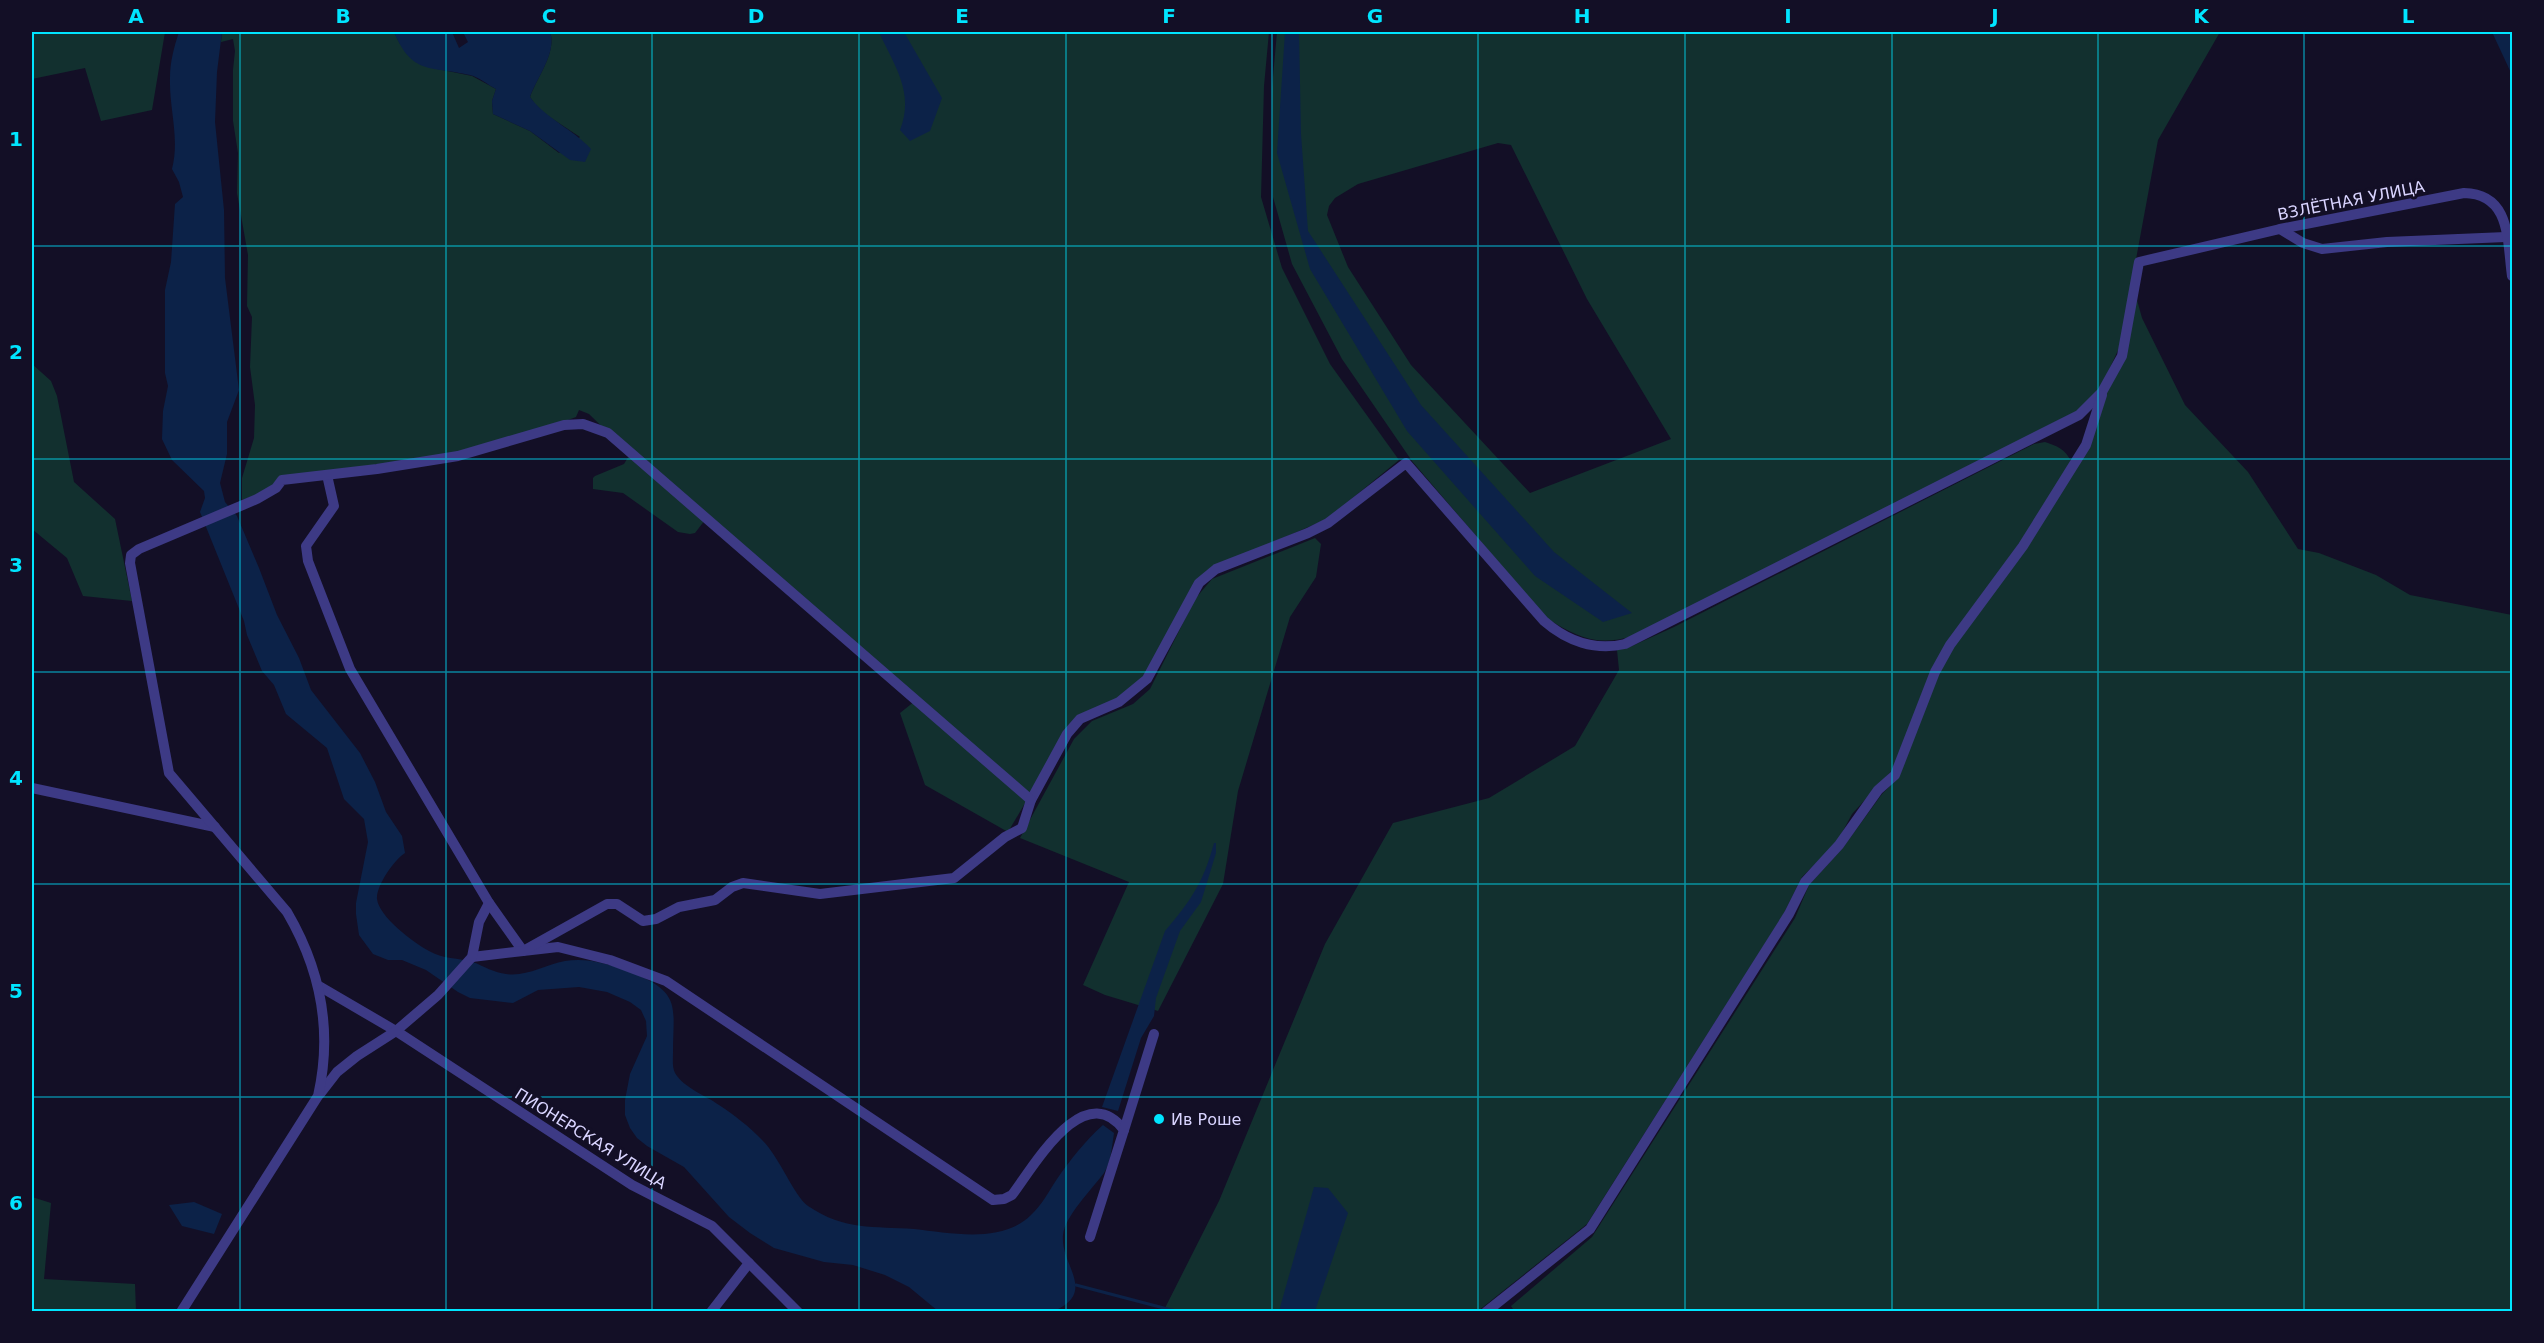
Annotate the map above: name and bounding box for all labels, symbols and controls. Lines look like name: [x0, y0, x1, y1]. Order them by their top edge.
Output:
text: A: [128, 4, 144, 28]
text: B: [335, 4, 351, 28]
text: C: [542, 4, 556, 28]
text: D: [748, 4, 764, 28]
text: E: [955, 4, 969, 28]
text: F: [1162, 4, 1176, 28]
text: G: [1367, 4, 1383, 28]
text: H: [1574, 4, 1590, 28]
text: I: [1784, 4, 1792, 28]
text: J: [1989, 4, 1999, 28]
text: K: [2193, 4, 2210, 28]
text: L: [2402, 4, 2415, 28]
text: 1: [9, 127, 23, 151]
street label: ВЗЛЁТНАЯ УЛИЦА: [2276, 177, 2426, 224]
text: 2: [9, 340, 23, 364]
text: 3: [9, 553, 23, 577]
text: 4: [9, 766, 23, 790]
text: 5: [9, 979, 23, 1003]
street label: ПИОНЕРСКАЯ УЛИЦА: [511, 1084, 670, 1193]
place label: Ив Роше: [1171, 1110, 1241, 1129]
marker: Ив Роше: [1152, 1112, 1166, 1126]
text: 6: [9, 1191, 23, 1215]

